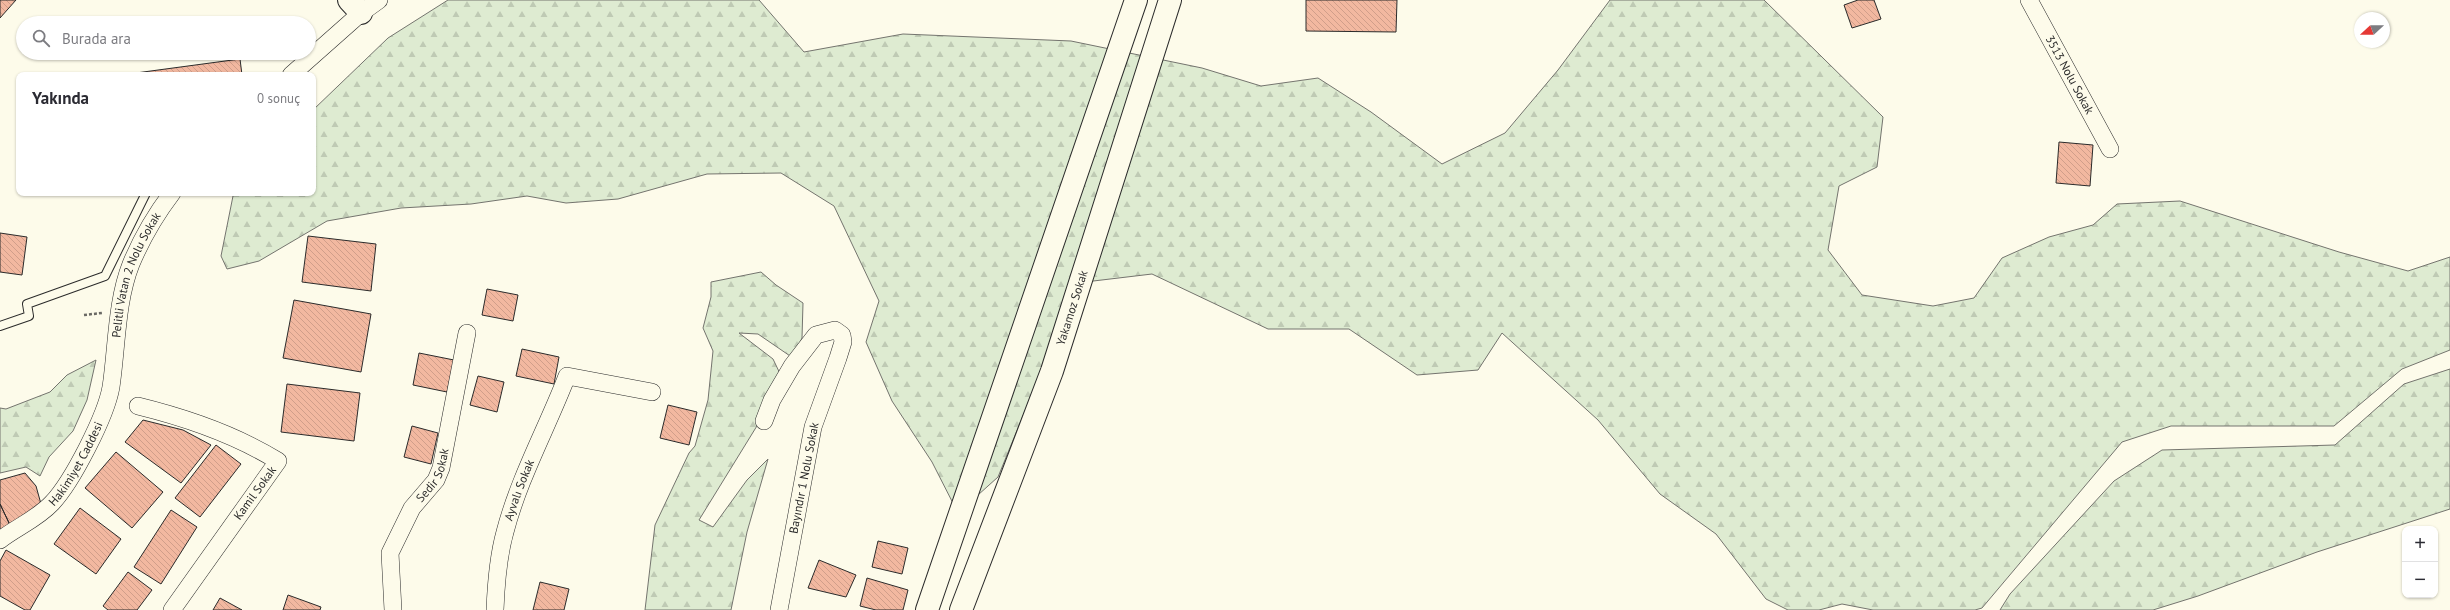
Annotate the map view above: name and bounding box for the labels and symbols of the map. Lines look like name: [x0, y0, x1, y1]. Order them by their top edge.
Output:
north arrow: [2354, 12, 2390, 48]
street label: 3513 Nolu Sokak: [2043, 32, 2098, 117]
street label: Pelitli Vatan 2 Nolu Sokak: [108, 209, 164, 338]
street label: Yakamoz Sokak: [1053, 268, 1091, 347]
street label: Hakimiyet Caddesi: [45, 419, 106, 509]
street label: Bayındır 1 Nolu Sokak: [785, 421, 822, 535]
street label: Sedir Sokak: [412, 447, 452, 505]
street label: Ayvalı Sokak: [501, 457, 537, 522]
street label: Kamil Sokak: [230, 463, 279, 523]

